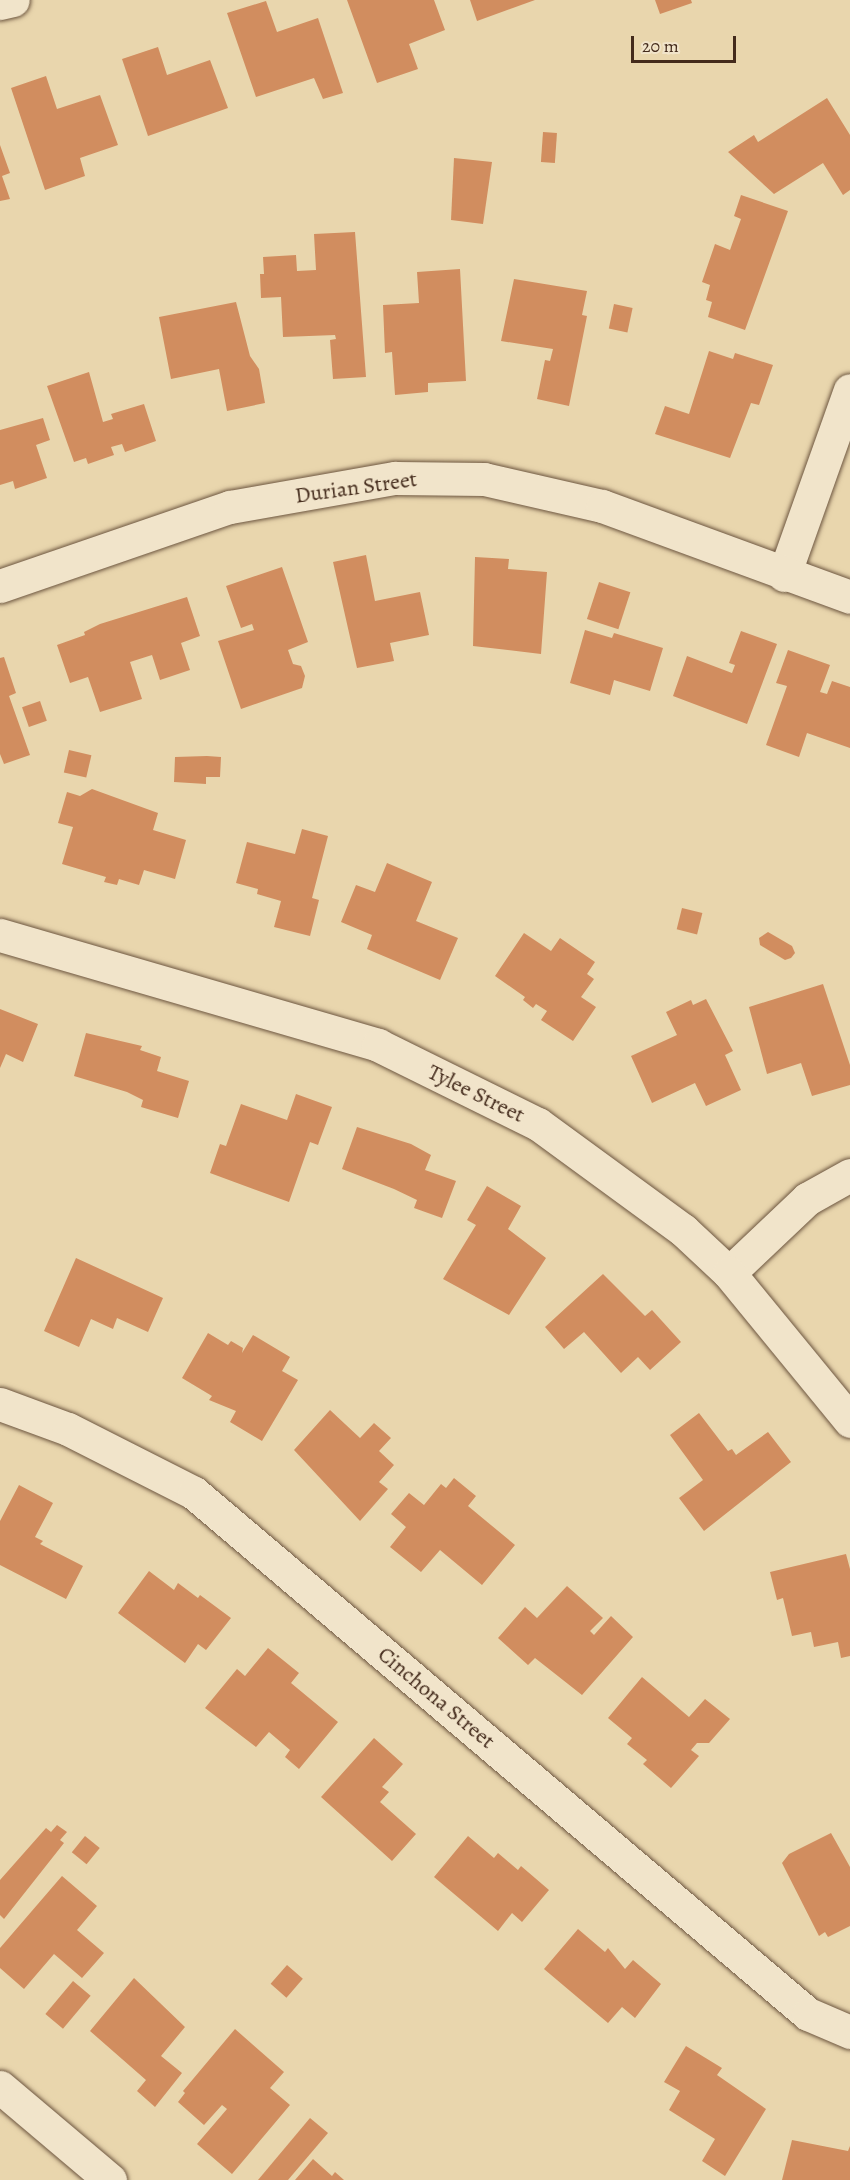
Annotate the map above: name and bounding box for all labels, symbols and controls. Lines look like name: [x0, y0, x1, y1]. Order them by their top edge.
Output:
scale bar: [634, 24, 739, 62]
text: 20 m: [642, 34, 679, 58]
street label: Durian Street: [293, 466, 419, 510]
street label: Tylee Street: [423, 1059, 529, 1129]
street label: Cinchona Street: [372, 1641, 500, 1755]

